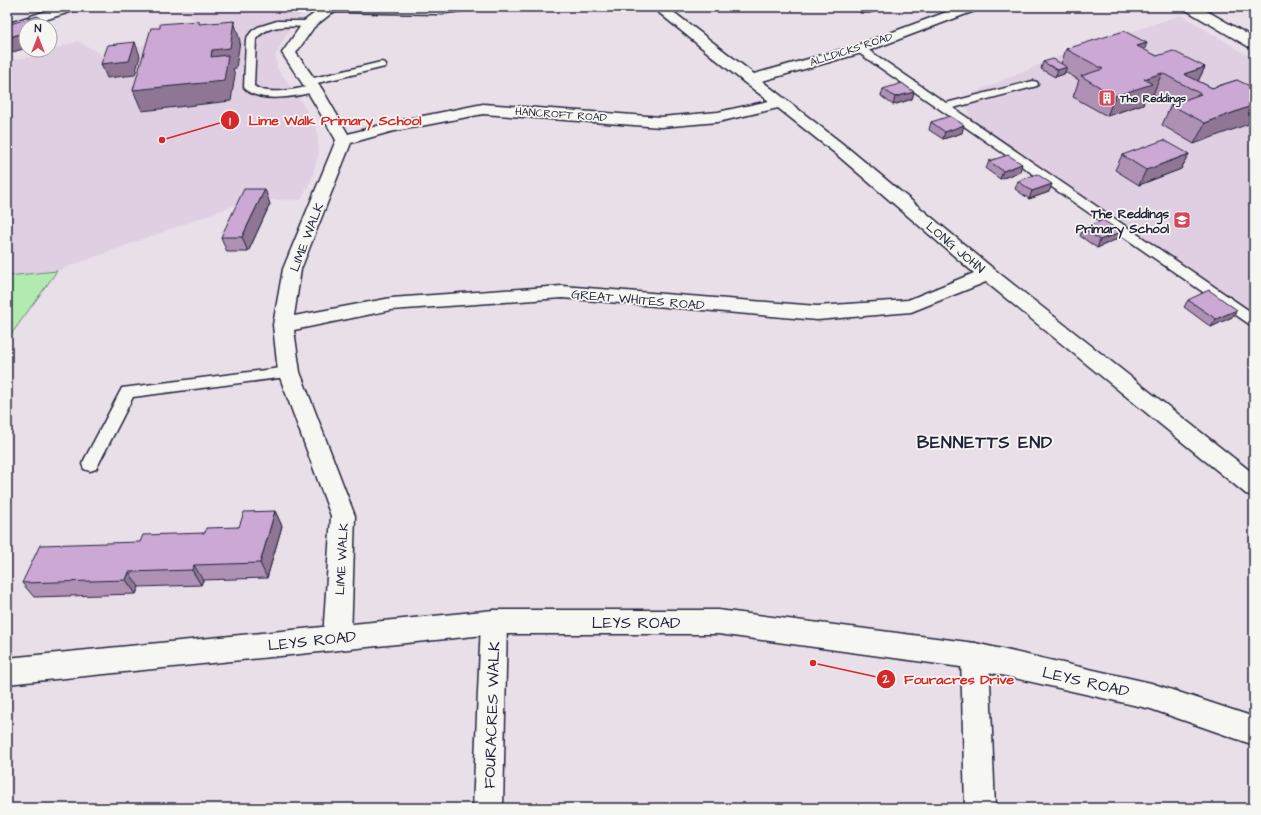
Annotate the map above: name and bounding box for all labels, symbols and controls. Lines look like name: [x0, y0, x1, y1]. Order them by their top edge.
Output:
north arrow: [18, 18, 58, 58]
text: N: [35, 21, 42, 36]
street label: ALLDICKS ROAD: [808, 29, 895, 70]
building icon: The Reddings: [1097, 88, 1117, 108]
place label: The Reddings: [1119, 91, 1187, 108]
street label: HANCROFT ROAD: [515, 104, 607, 125]
callout: Lime Walk Primary School: [220, 107, 430, 133]
text: Lime Walk Primary School: [248, 111, 422, 131]
text: 1: [229, 113, 231, 130]
street label: LIME WALK: [286, 200, 328, 274]
place label: The Reddings Primary School: [1076, 205, 1169, 239]
school or university icon: The Reddings Primary School: [1172, 210, 1192, 230]
street label: LONG JOHN: [922, 218, 989, 278]
street label: GREAT WHITES ROAD: [571, 285, 706, 315]
district label: BENNETTS END: [917, 431, 1053, 455]
street label: LIME WALK: [331, 522, 353, 595]
street label: LEYS ROAD: [592, 612, 680, 634]
street label: LEYS ROAD: [267, 625, 357, 657]
street label: FOURACRES WALK: [478, 641, 506, 789]
street label: LEYS ROAD: [1040, 661, 1131, 703]
callout: Fouracres Drive: [876, 666, 1023, 692]
text: Fouracres Drive: [904, 670, 1014, 690]
text: 2: [882, 671, 890, 688]

